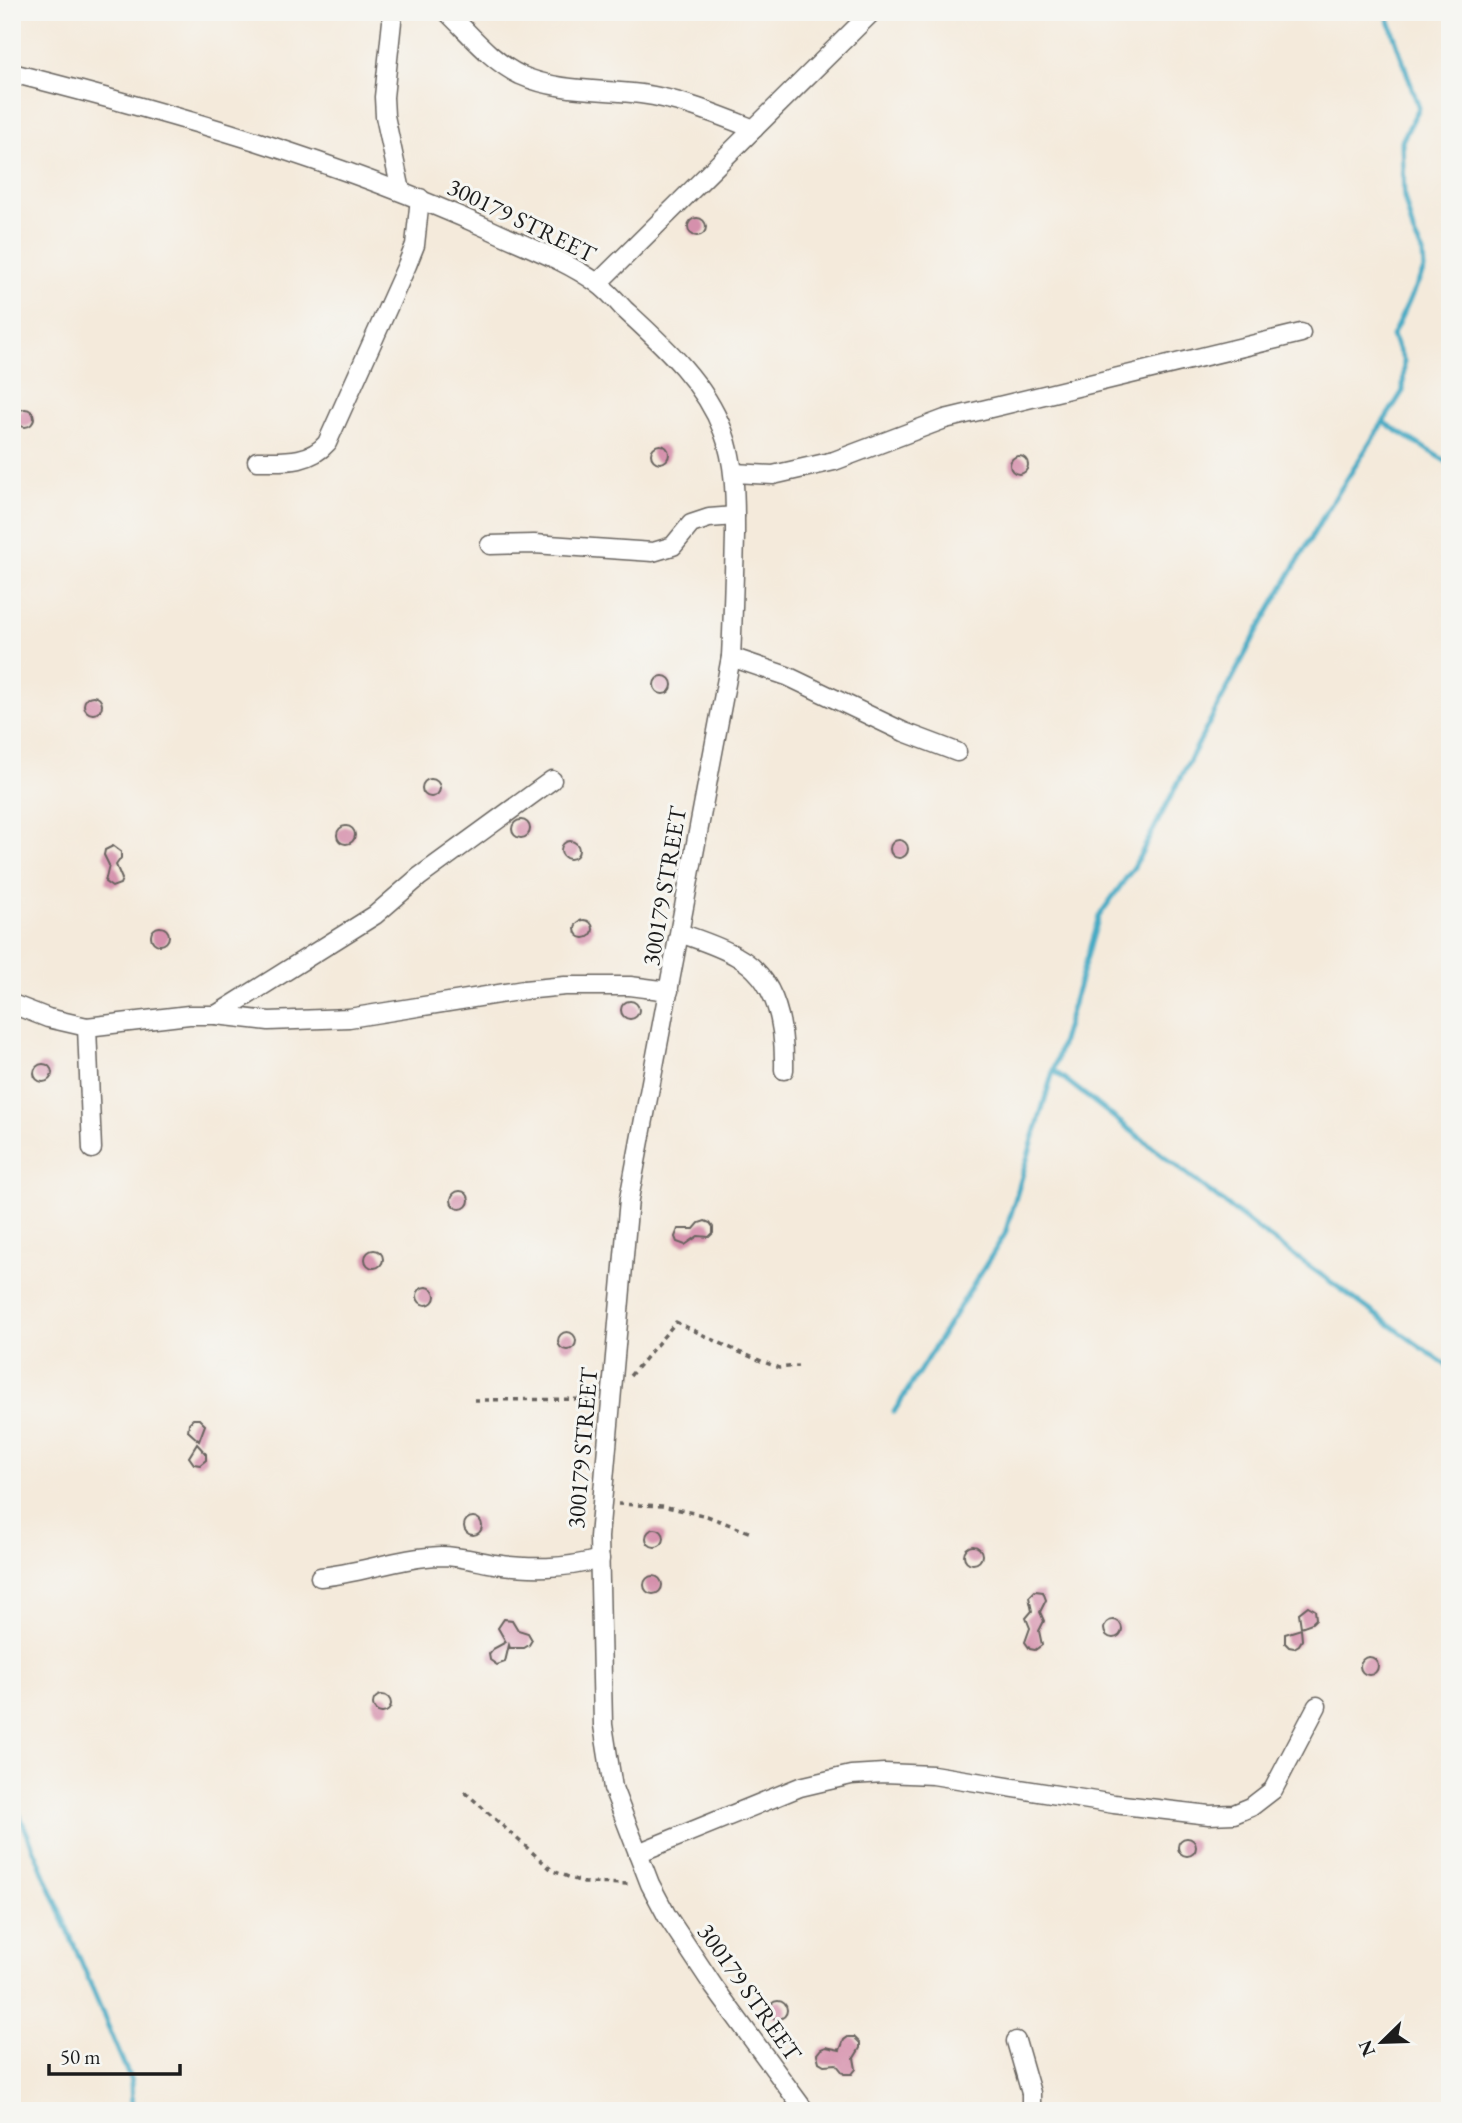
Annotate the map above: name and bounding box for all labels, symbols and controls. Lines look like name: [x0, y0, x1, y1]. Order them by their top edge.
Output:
street label: 300179 STREET: [443, 171, 602, 270]
street label: 300179 STREET: [635, 803, 693, 968]
street label: 300179 STREET: [560, 1365, 605, 1530]
street label: 300179 STREET: [691, 1917, 810, 2068]
north arrow: [1346, 2008, 1416, 2078]
scale bar: [49, 2032, 180, 2076]
text: N: [1352, 2036, 1381, 2060]
text: 50 m: [60, 2043, 101, 2070]

